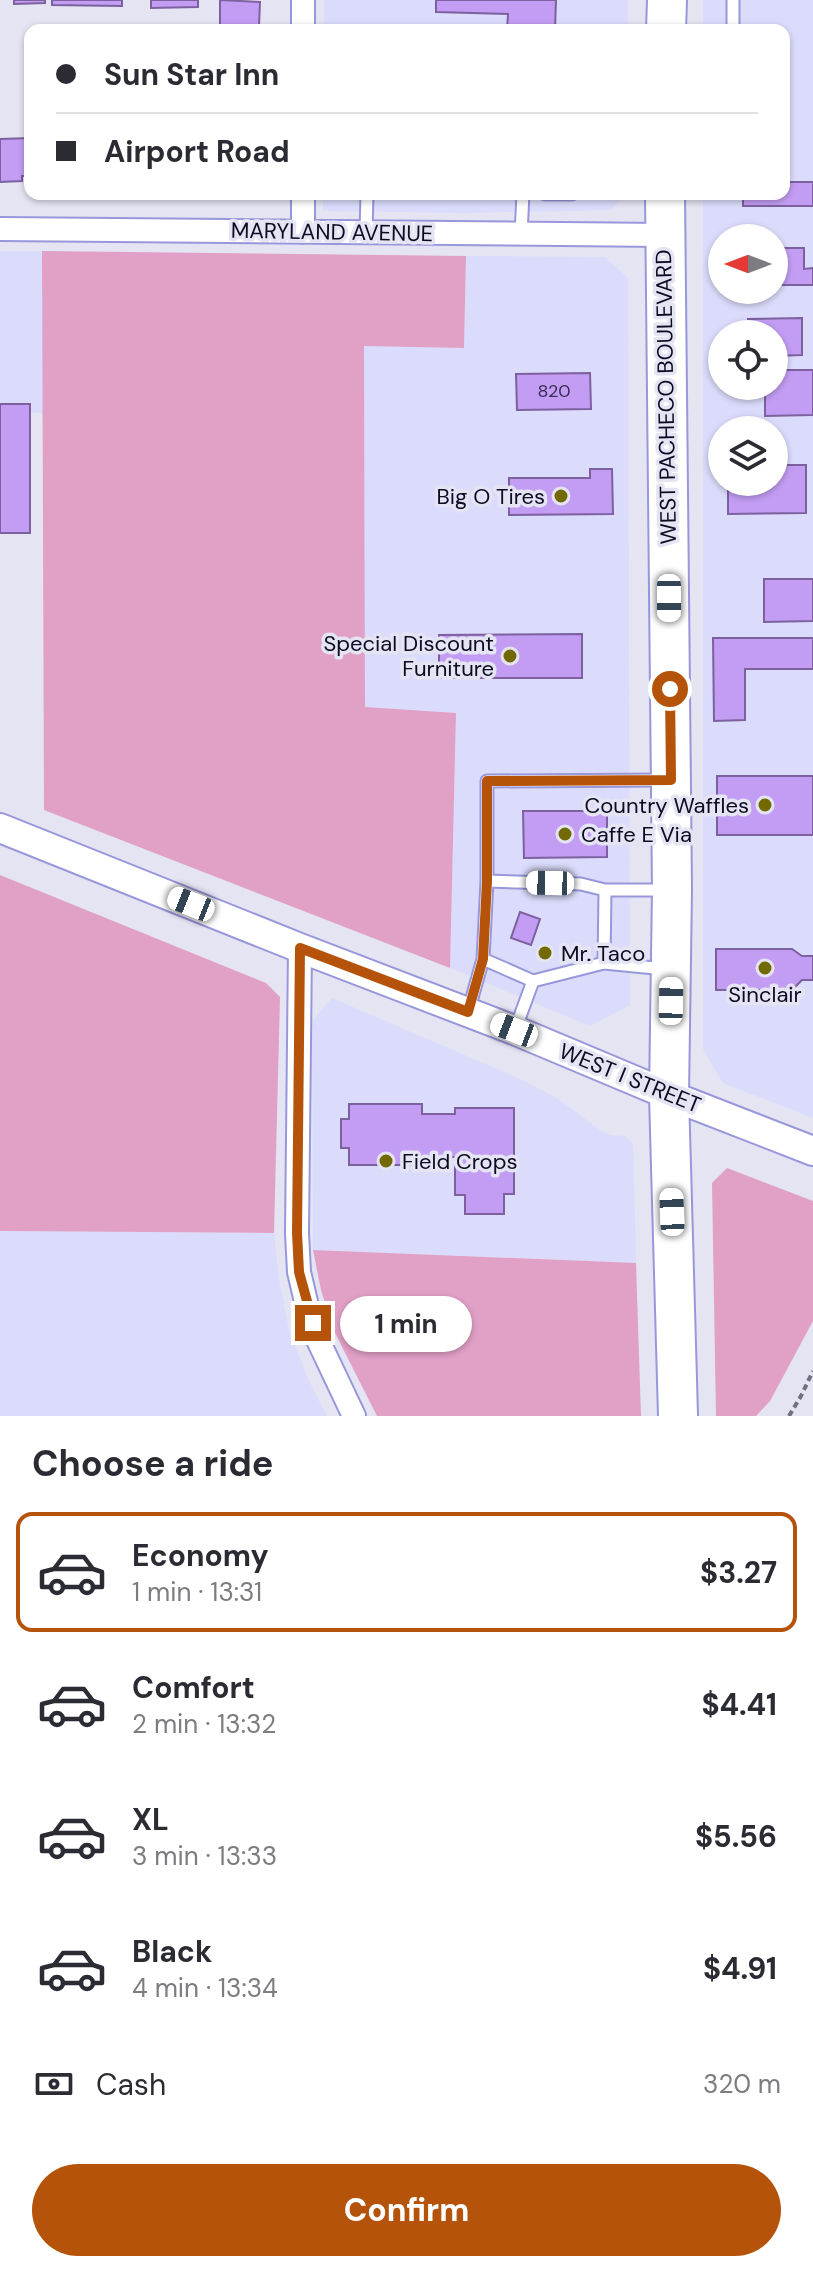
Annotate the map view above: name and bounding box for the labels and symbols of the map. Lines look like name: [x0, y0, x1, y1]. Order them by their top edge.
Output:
street label: MARYLAND AVENUE: [231, 216, 433, 248]
north arrow: [708, 224, 788, 304]
street label: WEST PACHECO BOULEVARD: [649, 249, 683, 545]
house number: 820: [537, 379, 571, 403]
place label: Big O Tires: [437, 482, 545, 511]
marker: Big O Tires: [552, 487, 570, 505]
car: [657, 574, 681, 622]
place label: Special Discount Furniture: [323, 629, 494, 683]
marker: Special Discount Furniture: [501, 647, 519, 665]
route start: [652, 671, 688, 707]
place label: Country Waffles: [585, 791, 749, 820]
marker: Country Waffles: [756, 796, 774, 814]
place label: Caffe E Via: [581, 820, 692, 849]
marker: Caffe E Via: [556, 825, 574, 843]
car: [526, 871, 574, 895]
car: [164, 884, 218, 924]
place label: Mr. Taco: [561, 939, 645, 968]
marker: Mr. Taco: [536, 944, 554, 962]
marker: Sinclair: [756, 959, 774, 977]
car: [659, 977, 683, 1025]
place label: Sinclair: [728, 980, 802, 1009]
car: [487, 1010, 541, 1050]
street label: WEST I STREET: [555, 1036, 705, 1120]
place label: Field Crops: [402, 1147, 517, 1176]
marker: Field Crops: [377, 1152, 395, 1170]
car: [659, 1188, 685, 1236]
callout: 1 min: [341, 1295, 473, 1351]
route end: [295, 1305, 331, 1341]

